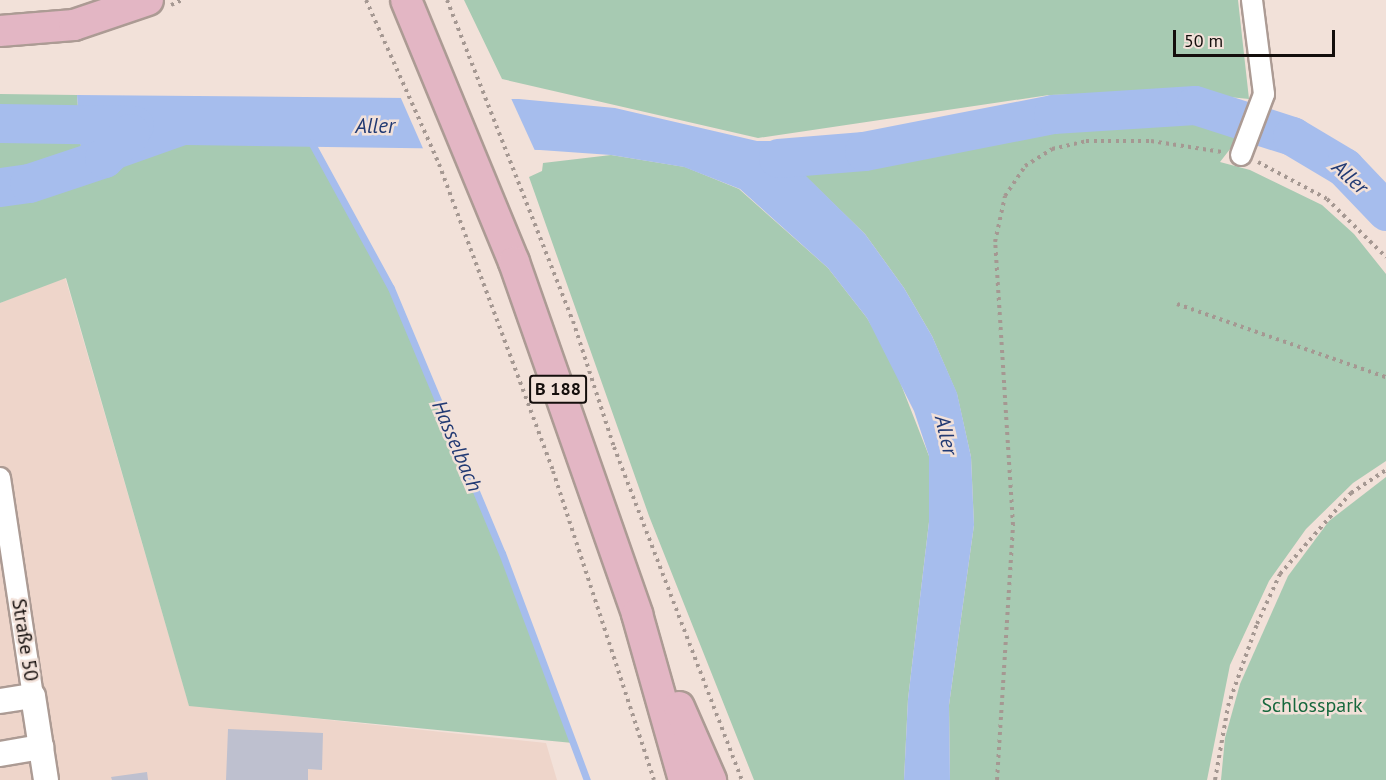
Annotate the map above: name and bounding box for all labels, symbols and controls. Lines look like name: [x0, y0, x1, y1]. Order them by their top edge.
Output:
scale bar: [1176, 18, 1338, 56]
text: 50 m: [1184, 29, 1223, 52]
water label: Aller: [355, 113, 395, 139]
water label: Aller: [1327, 154, 1373, 200]
road number: B 188: [528, 374, 588, 404]
water label: Hasselbach: [426, 397, 488, 495]
water label: Aller: [929, 413, 963, 457]
street label: Straße 50: [7, 597, 43, 683]
park label: Schlosspark: [1261, 693, 1363, 717]

